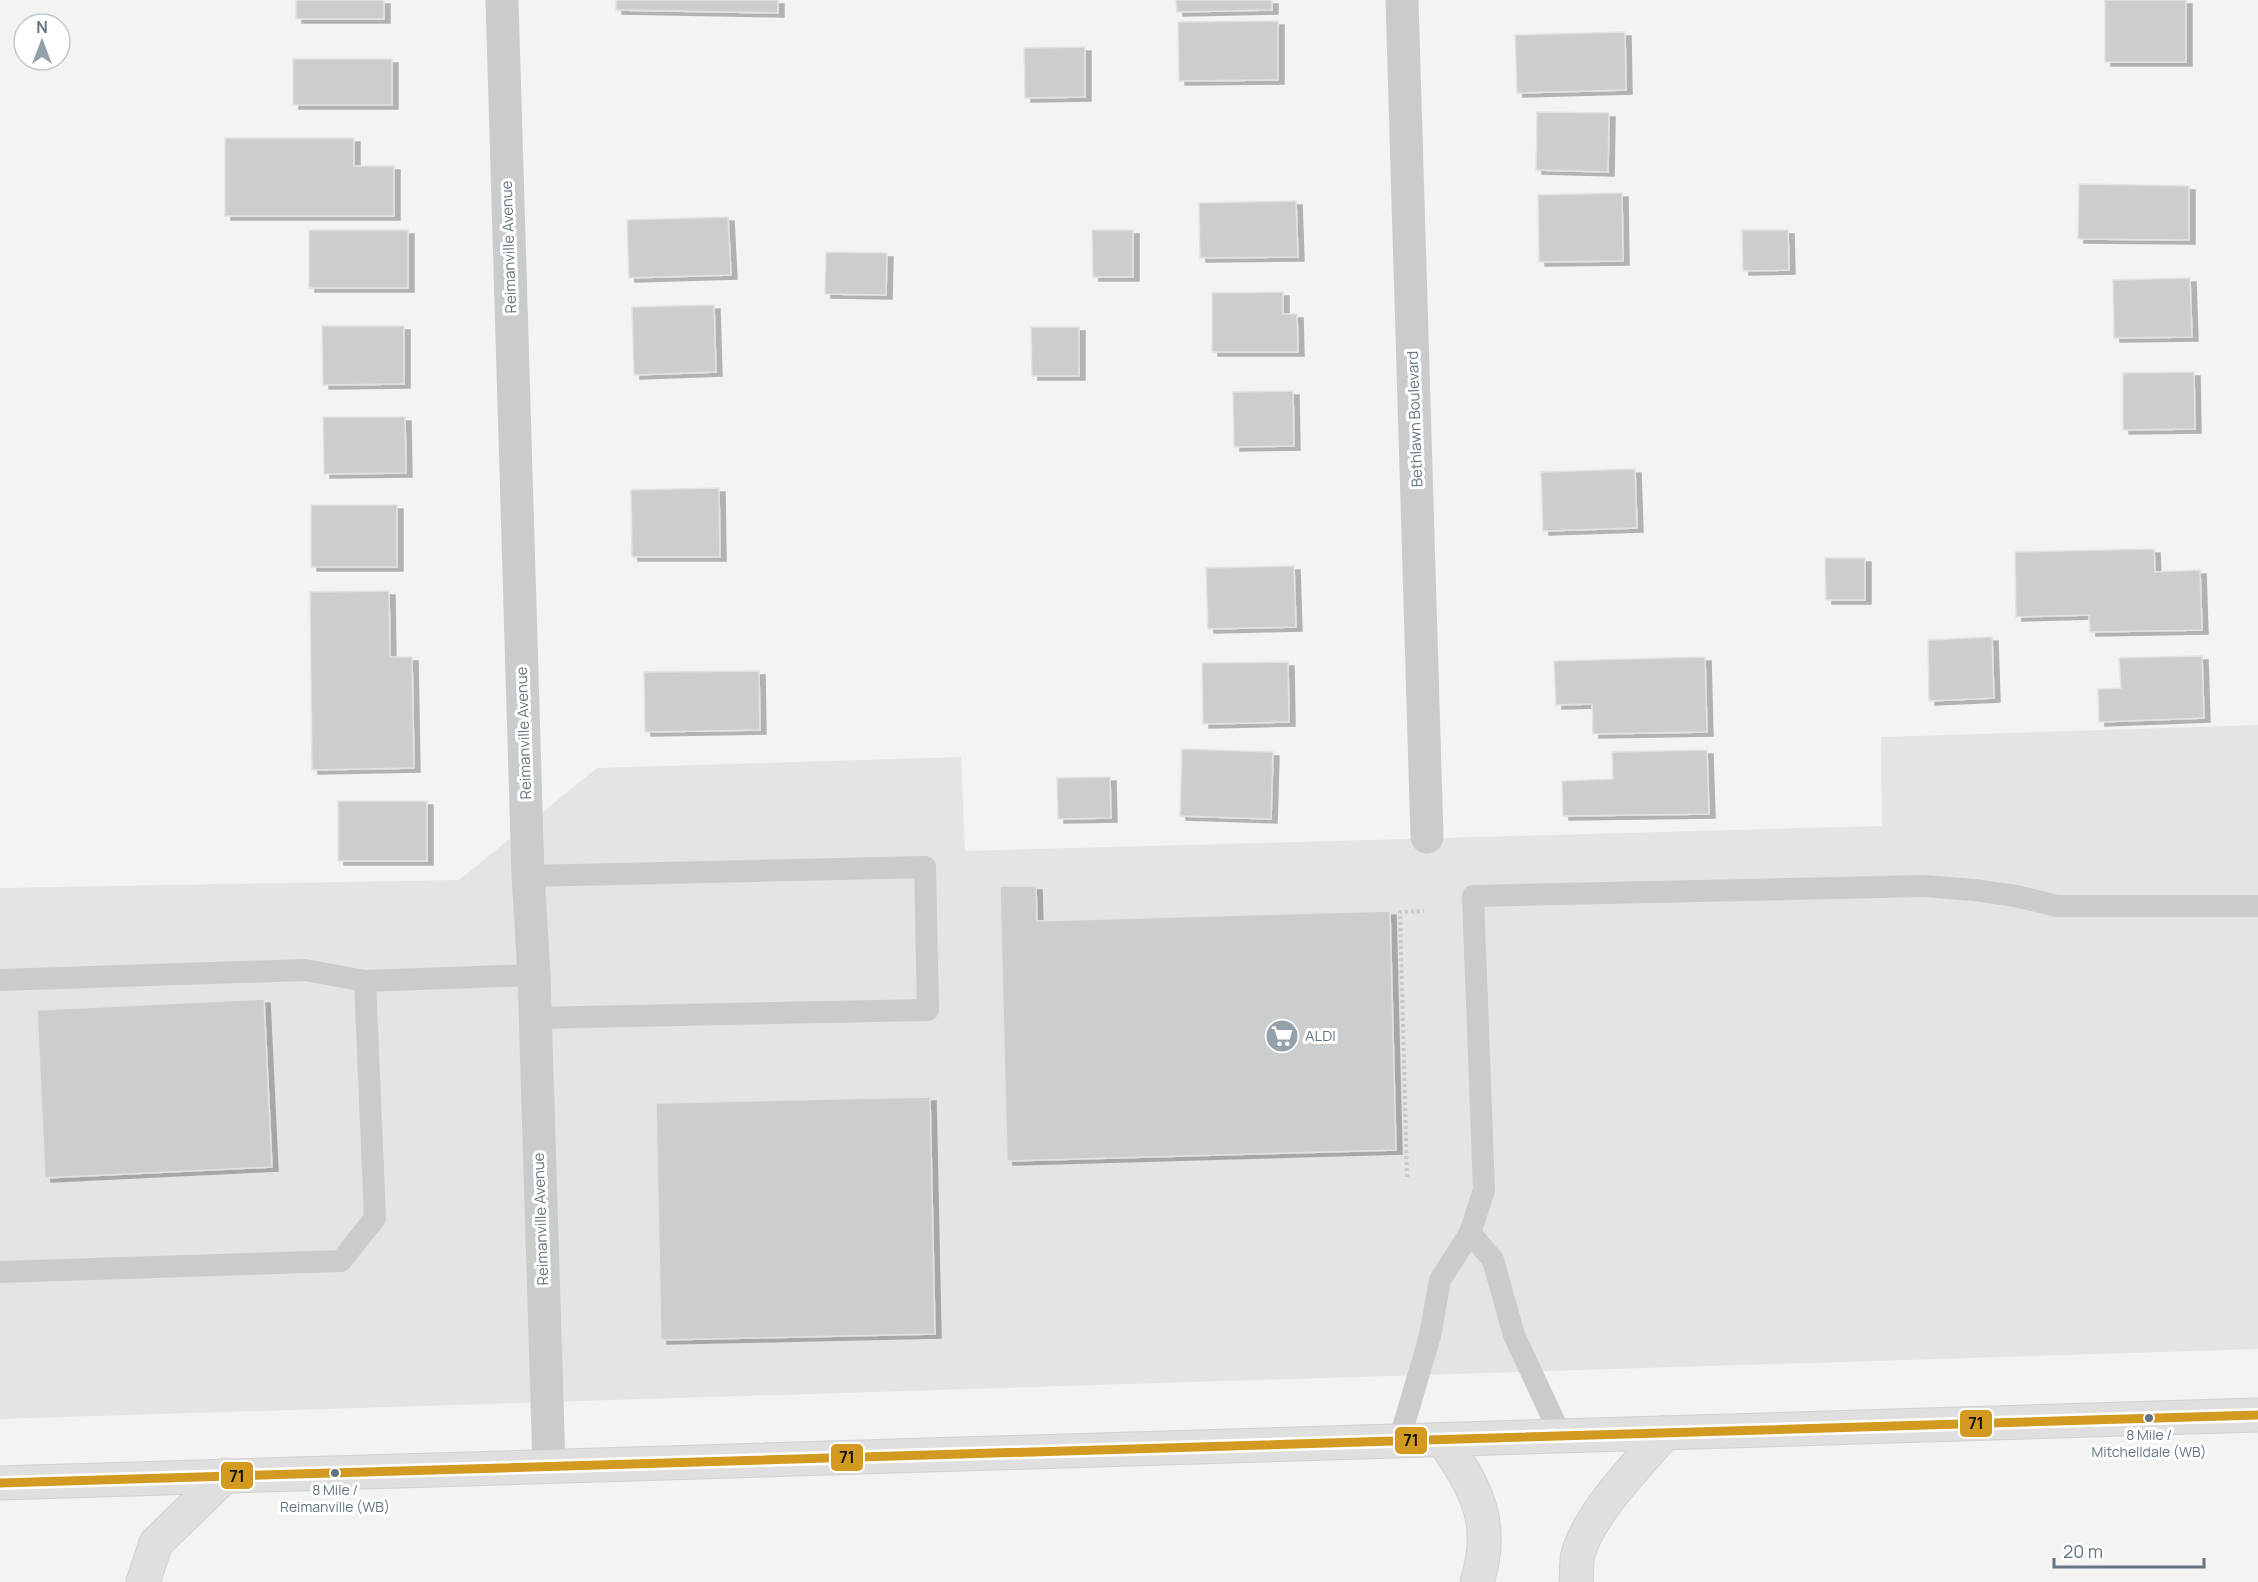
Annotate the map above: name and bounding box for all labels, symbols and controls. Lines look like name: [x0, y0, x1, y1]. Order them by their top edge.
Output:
north arrow: [12, 12, 72, 72]
text: N: [36, 16, 48, 38]
street label: Reimanville Avenue: [496, 180, 521, 314]
street label: Bethlawn Boulevard: [1402, 350, 1427, 488]
street label: Reimanville Avenue: [511, 666, 536, 800]
supermarket icon: ALDI: [1264, 1018, 1300, 1054]
place label: ALDI: [1305, 1025, 1336, 1046]
street label: Reimanville Avenue: [528, 1152, 553, 1286]
line badge: 71: [1959, 1409, 1993, 1438]
text: 71: [1968, 1412, 1984, 1434]
marker: 8 Mile / Mitchelldale (WB): [2143, 1412, 2155, 1424]
place label: 8 Mile / Mitchelldale (WB): [2091, 1425, 2207, 1461]
line badge: 71: [1394, 1426, 1428, 1455]
text: 71: [1403, 1429, 1419, 1451]
line badge: 71: [830, 1443, 864, 1472]
text: 71: [839, 1446, 855, 1468]
line badge: 71: [220, 1461, 254, 1490]
text: 71: [229, 1465, 245, 1487]
marker: 8 Mile / Reimanville (WB): [329, 1467, 341, 1479]
place label: 8 Mile / Reimanville (WB): [280, 1480, 390, 1516]
scale bar: [2054, 1531, 2204, 1569]
text: 20 m: [2063, 1539, 2103, 1563]

